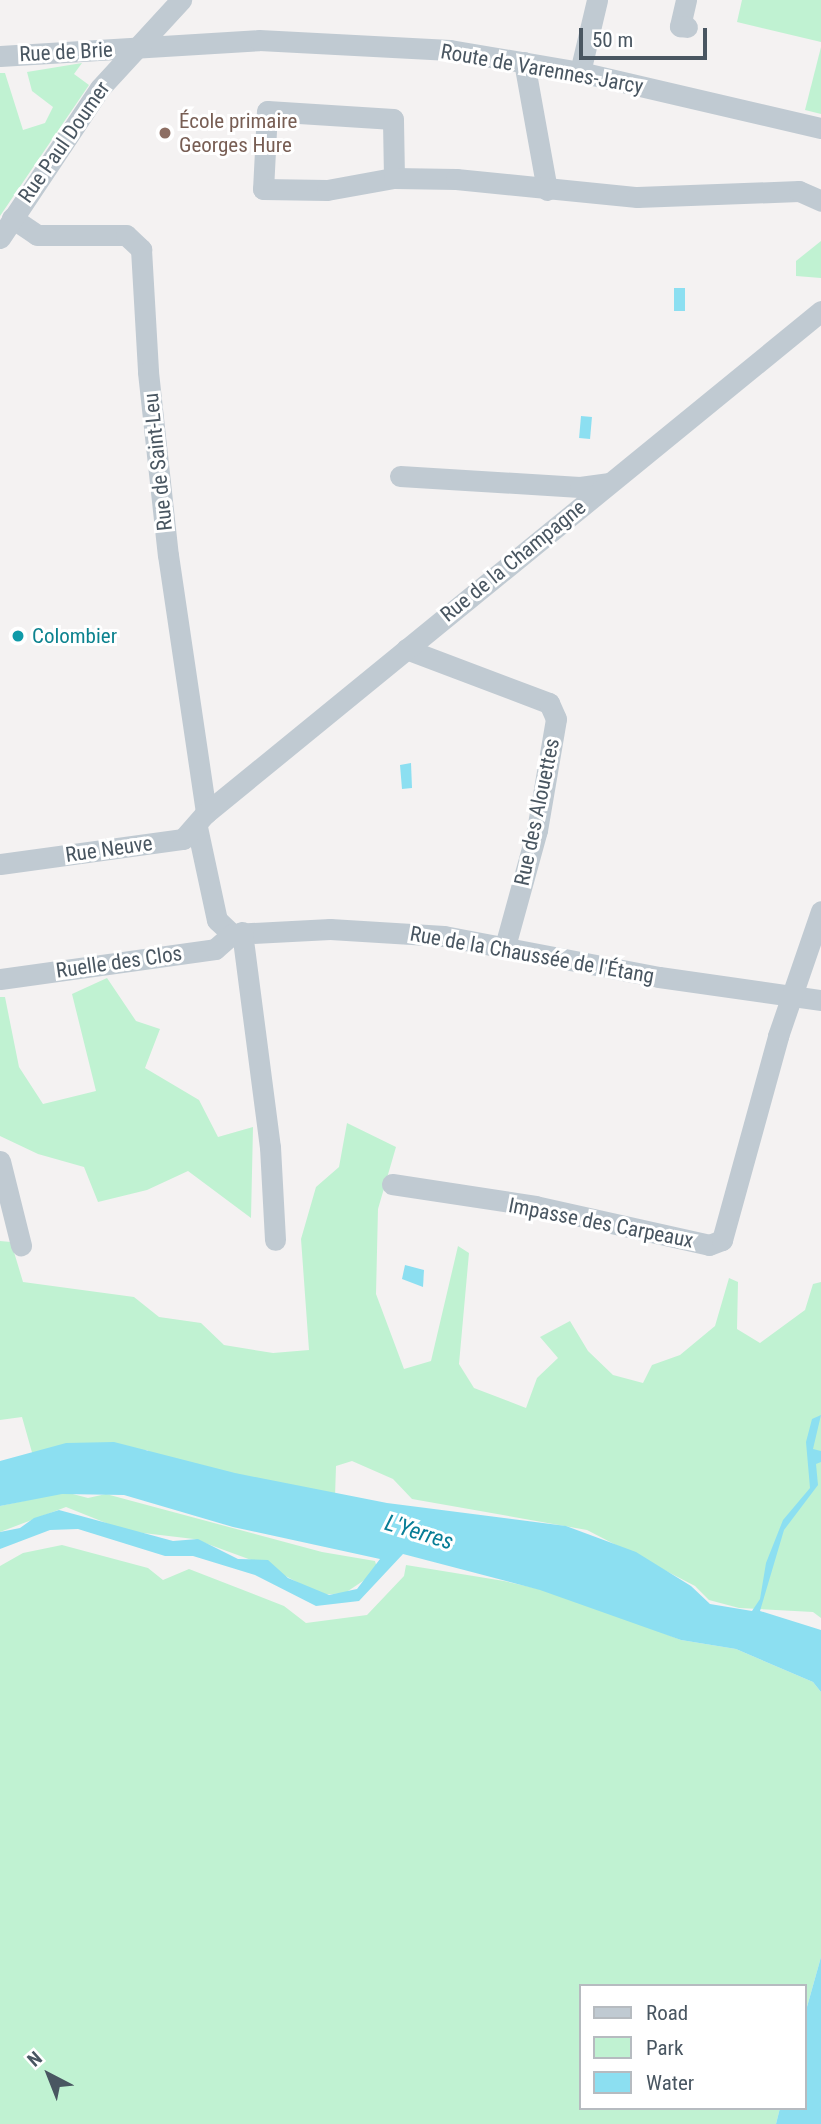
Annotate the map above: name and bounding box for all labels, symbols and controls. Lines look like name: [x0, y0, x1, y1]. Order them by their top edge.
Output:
scale bar: [583, 14, 711, 58]
text: 50 m: [592, 28, 633, 52]
street label: Rue de Brie: [19, 37, 113, 67]
street label: Route de Varennes-Jarcy: [439, 39, 645, 99]
street label: Rue Paul Doumer: [13, 77, 115, 207]
place label: École primaire Georges Hure: [179, 108, 297, 158]
marker: École primaire Georges Hure: [157, 125, 173, 141]
street label: Rue de Saint-Leu: [138, 392, 178, 532]
street label: Rue de la Champagne: [435, 495, 591, 627]
place label: Colombier: [32, 623, 117, 649]
marker: Colombier: [10, 628, 26, 644]
street label: Rue des Alouettes: [509, 736, 565, 888]
street label: Rue Neuve: [64, 830, 154, 868]
street label: Rue de la Chaussée de l'Étang: [408, 921, 656, 989]
street label: Ruelle des Clos: [54, 941, 184, 983]
street label: Impasse des Carpeaux: [506, 1193, 696, 1253]
water label: L'Yerres: [382, 1510, 456, 1556]
legend: [580, 1984, 807, 2110]
text: Road: [646, 2001, 688, 2025]
text: Park: [646, 2036, 683, 2060]
north arrow: [14, 2040, 84, 2110]
text: N: [23, 2047, 47, 2071]
text: Water: [646, 2071, 694, 2095]

